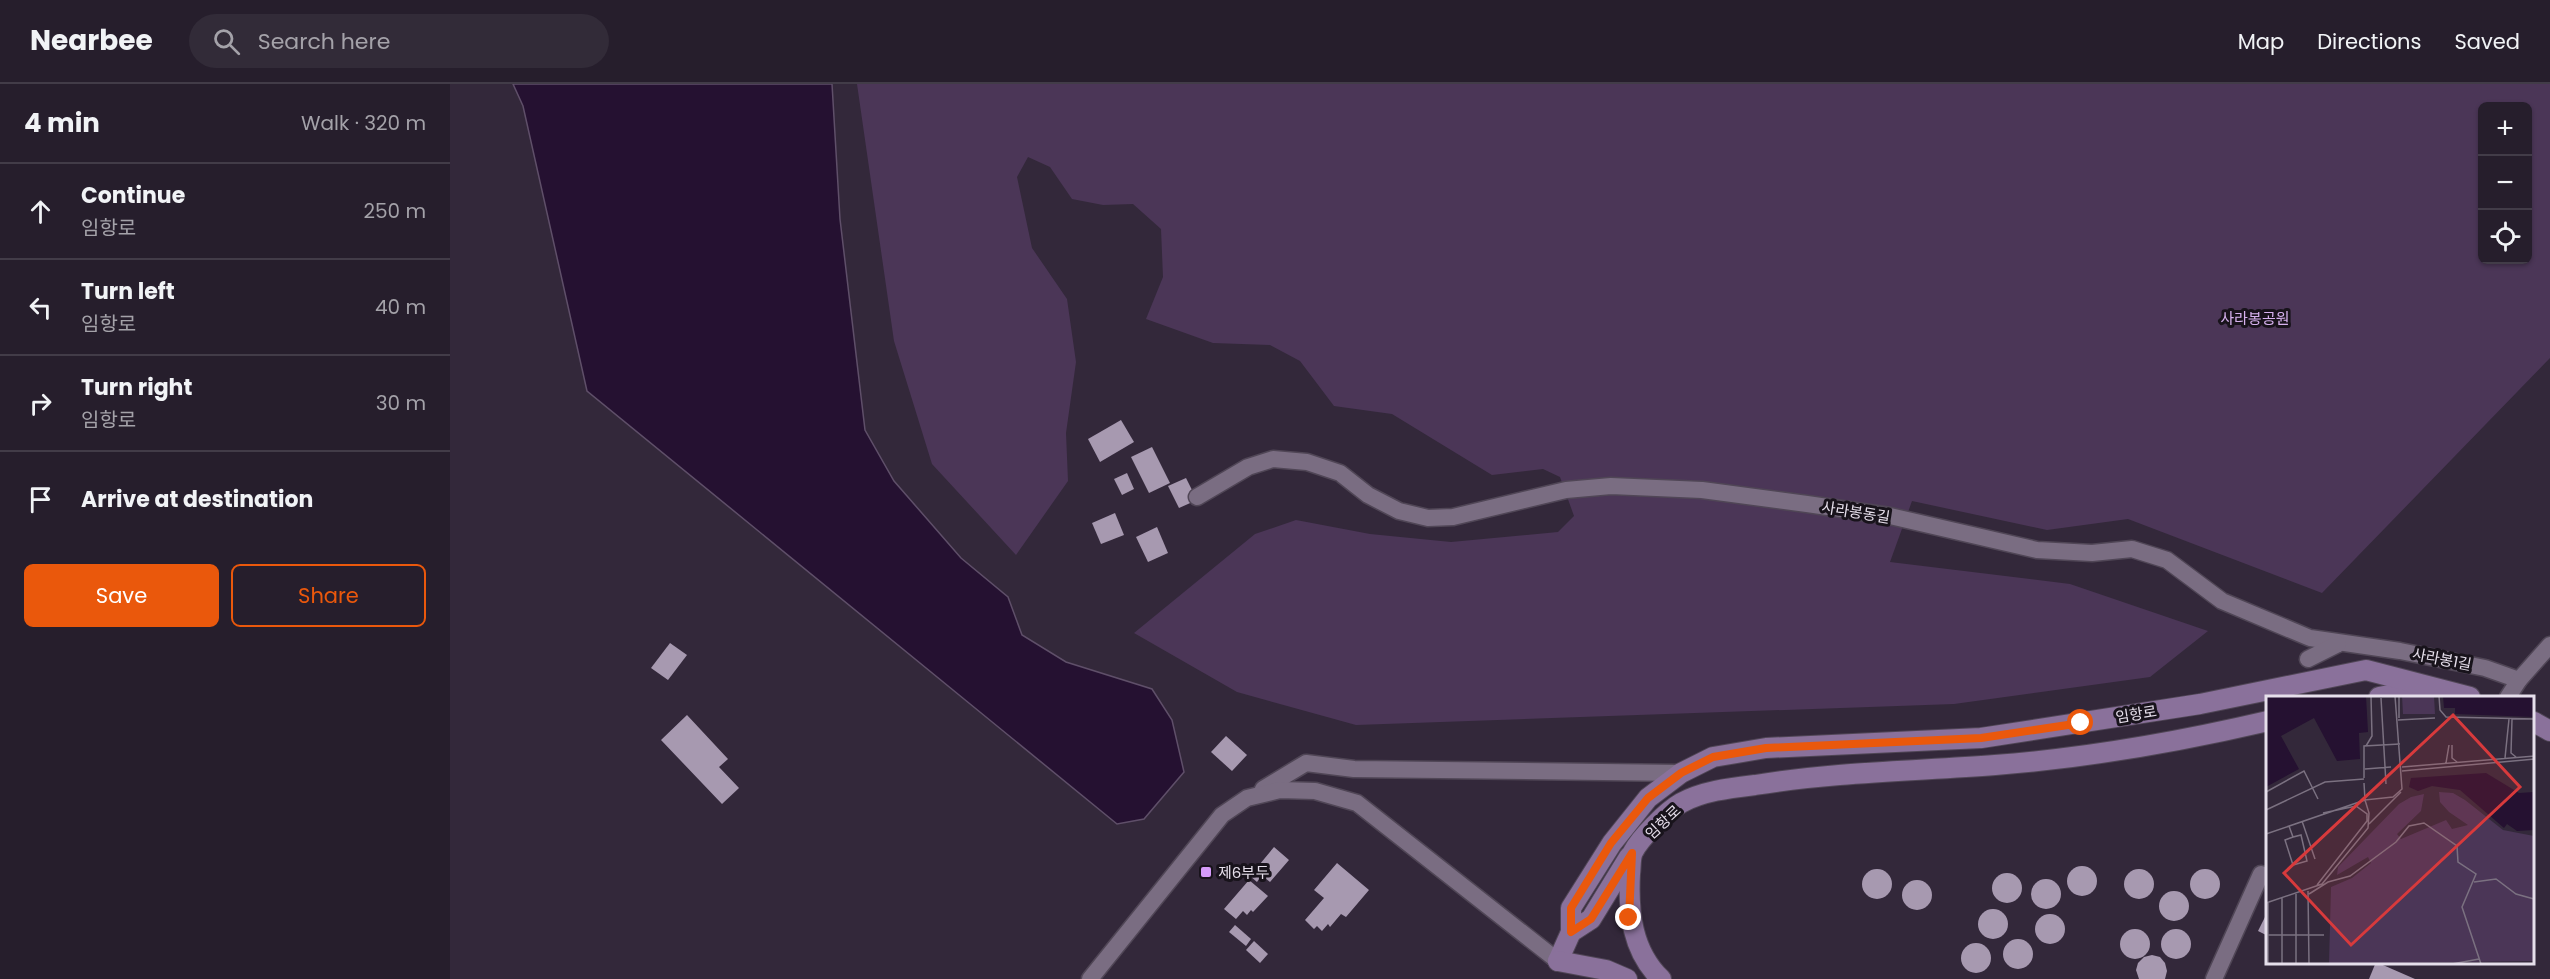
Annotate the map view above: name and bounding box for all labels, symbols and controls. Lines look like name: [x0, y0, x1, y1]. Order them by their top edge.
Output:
search box: [189, 14, 609, 68]
text: Nearbee: [30, 21, 153, 60]
icon: search: [210, 25, 243, 58]
text: Search here: [258, 26, 390, 57]
text: Map: [2238, 27, 2284, 56]
text: Directions: [2317, 27, 2421, 56]
text: Saved: [2454, 27, 2520, 56]
map controls: [2478, 102, 2532, 264]
button: +: [2478, 102, 2532, 156]
text: 4 min: [24, 105, 100, 141]
text: Walk · 320 m: [301, 109, 426, 137]
button: −: [2478, 156, 2532, 210]
text: Continue: [81, 180, 185, 211]
icon: ahead: [24, 195, 57, 228]
text: 250 m: [363, 197, 426, 225]
button: locate: [2478, 210, 2532, 264]
text: 임항로: [81, 214, 136, 242]
text: Turn left: [81, 276, 175, 307]
icon: left: [24, 291, 57, 324]
text: 40 m: [375, 293, 426, 321]
park label: 사라봉공원: [2220, 308, 2290, 329]
text: 임항로: [81, 310, 136, 338]
text: Turn right: [81, 372, 192, 403]
icon: right: [24, 387, 57, 420]
text: 30 m: [376, 389, 426, 417]
text: 임항로: [81, 406, 136, 434]
icon: arrive: [24, 483, 57, 516]
text: Arrive at destination: [81, 484, 313, 515]
street label: 사라봉동길: [1820, 496, 1892, 528]
button: Save: [24, 564, 219, 627]
button: Share: [231, 564, 426, 627]
street label: 사라봉1길: [2411, 643, 2473, 675]
inset map: [2266, 696, 2535, 964]
street label: 임항로: [2114, 700, 2158, 728]
route start: [2067, 709, 2093, 735]
street label: 임항로: [1641, 800, 1685, 844]
place label: 제6부두: [1218, 862, 1269, 883]
marker: 제6부두: [1199, 865, 1213, 879]
route end: [1615, 904, 1641, 930]

